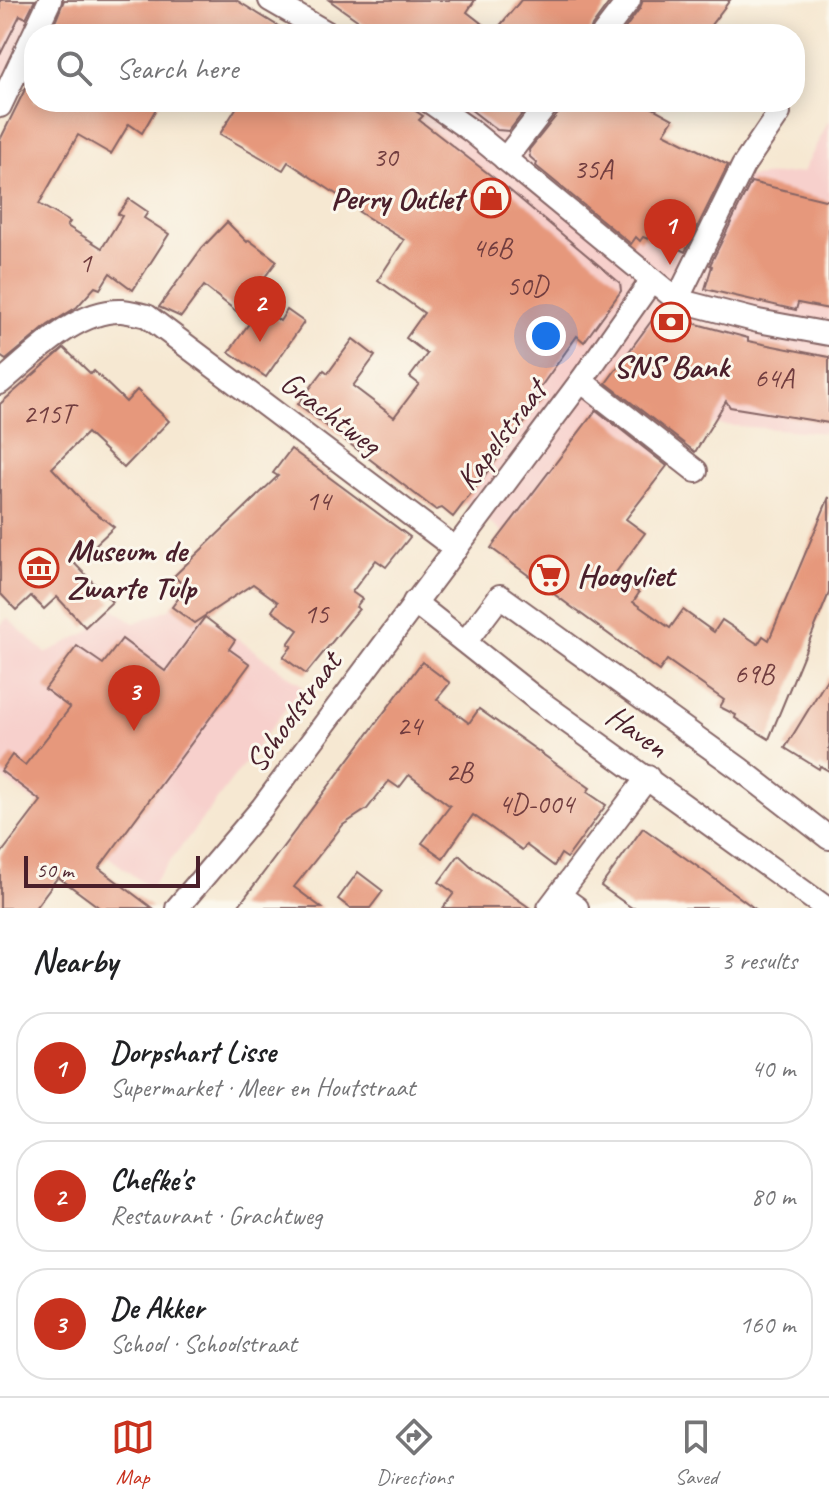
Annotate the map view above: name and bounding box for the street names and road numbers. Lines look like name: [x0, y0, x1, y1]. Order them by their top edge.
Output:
street label: Grachtweg: [273, 362, 391, 465]
street label: Kapelstraat: [446, 368, 558, 498]
street label: Schoolstraat: [235, 641, 353, 780]
street label: Haven: [598, 695, 677, 767]

